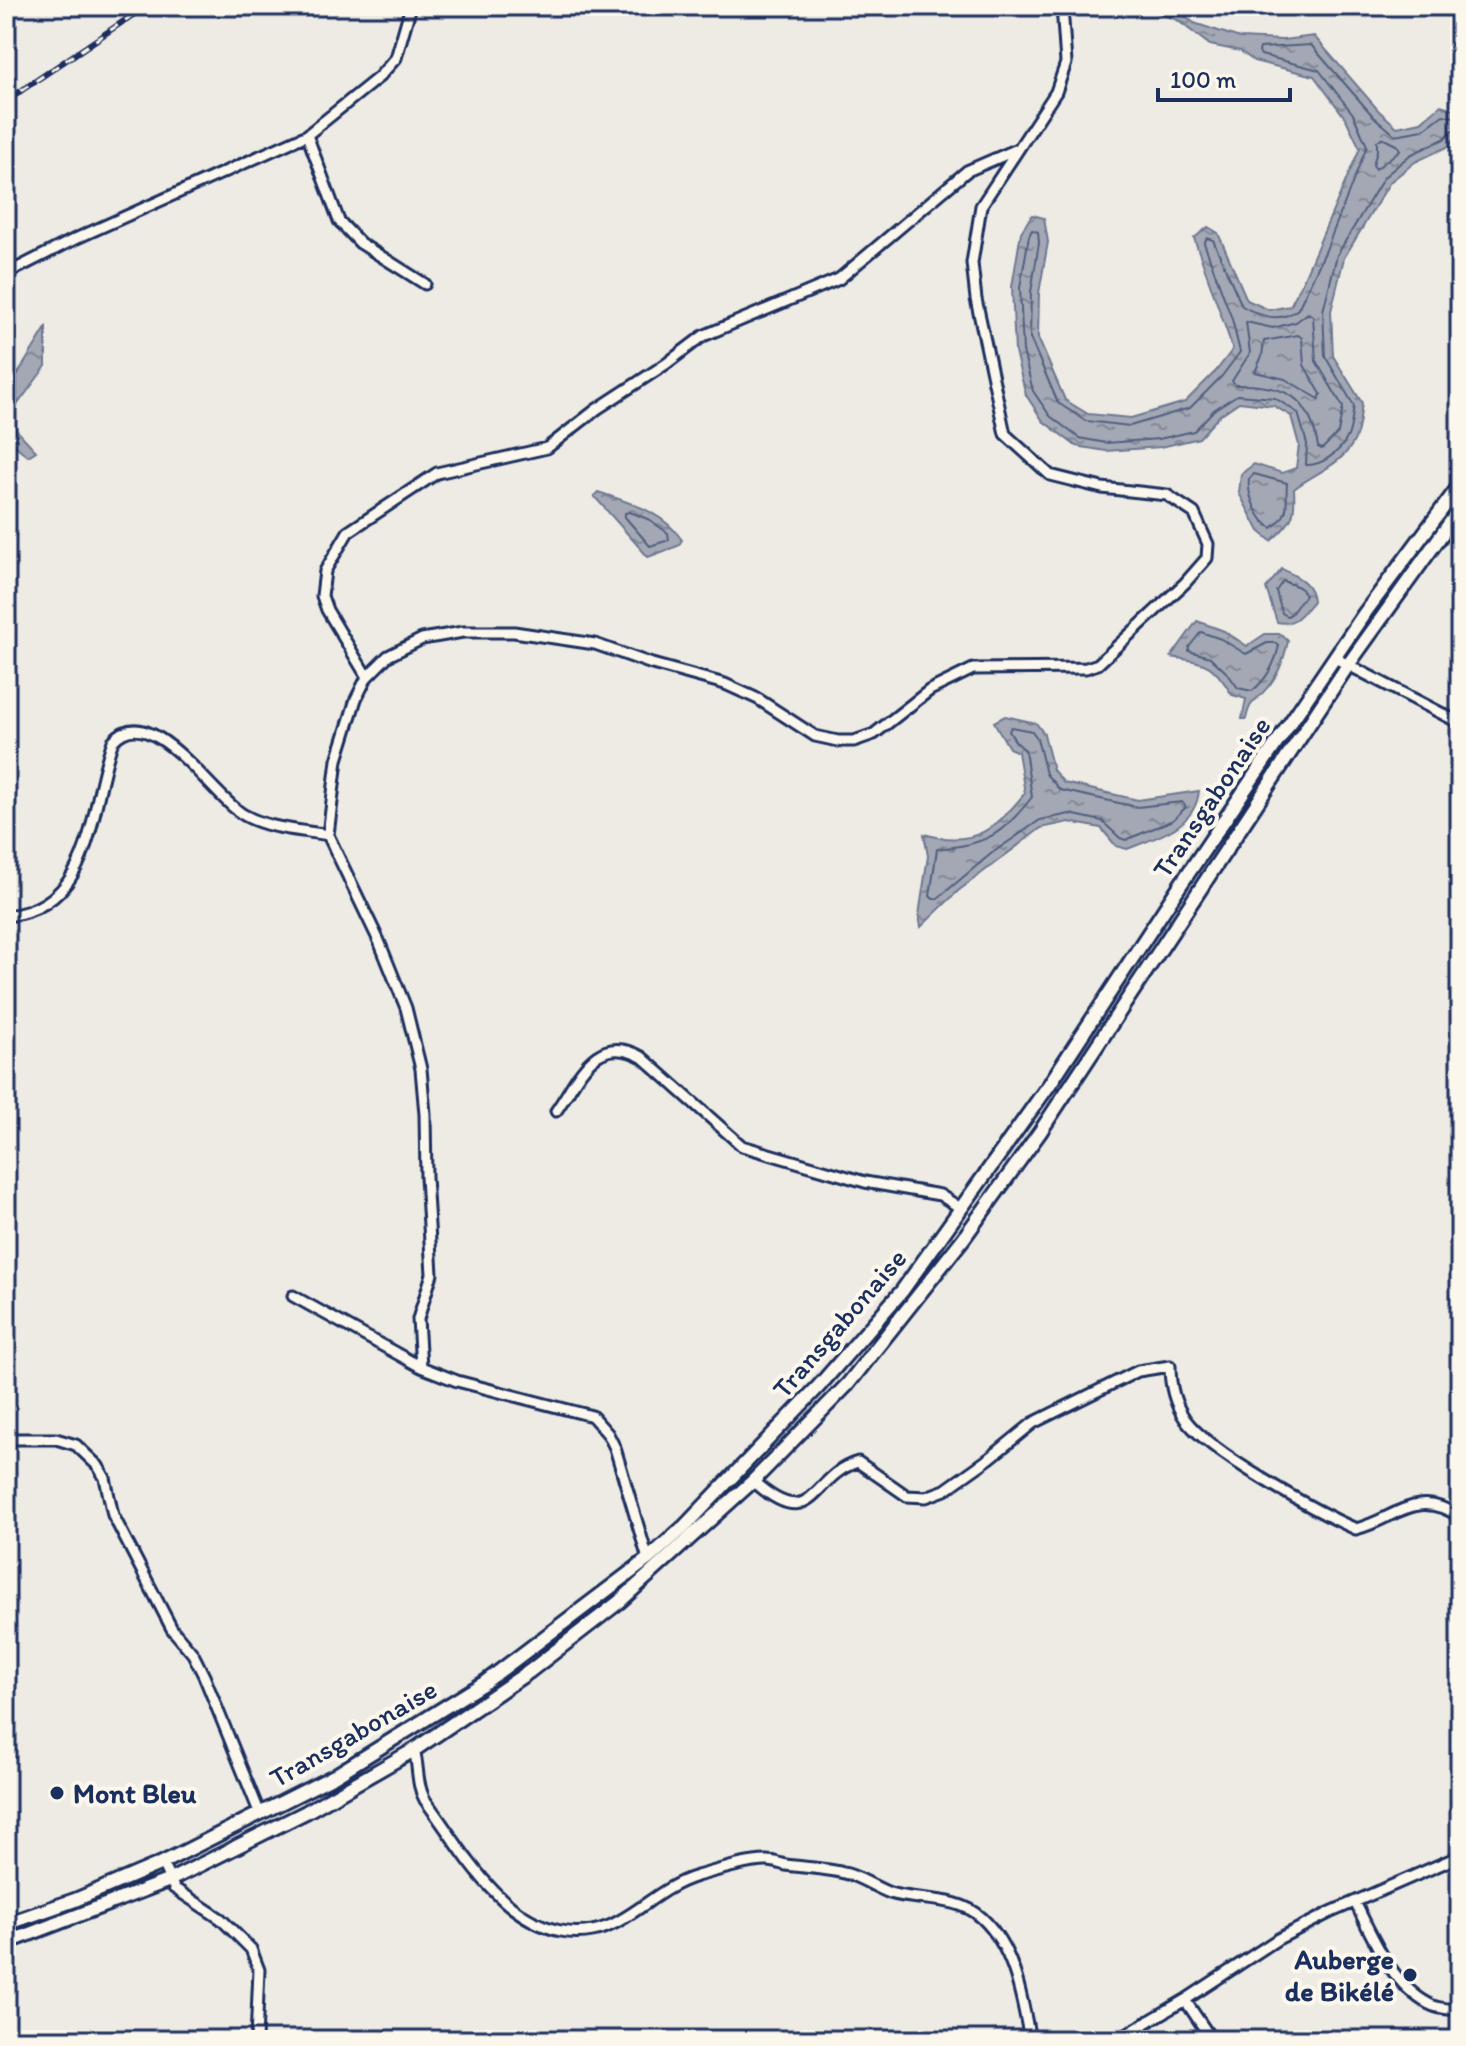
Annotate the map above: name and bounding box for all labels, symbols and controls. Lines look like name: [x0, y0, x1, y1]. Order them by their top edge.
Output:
scale bar: [1158, 52, 1290, 102]
text: 100 m: [1170, 65, 1236, 94]
street label: Transgabonaise: [1144, 710, 1278, 884]
street label: Transgabonaise: [765, 1241, 913, 1405]
street label: Transgabonaise: [263, 1671, 443, 1795]
place label: Mont Bleu: [73, 1776, 197, 1810]
marker: Mont Bleu: [48, 1784, 66, 1802]
place label: Auberge de Bikélé: [1285, 1942, 1394, 2008]
marker: Auberge de Bikélé: [1401, 1966, 1419, 1984]

